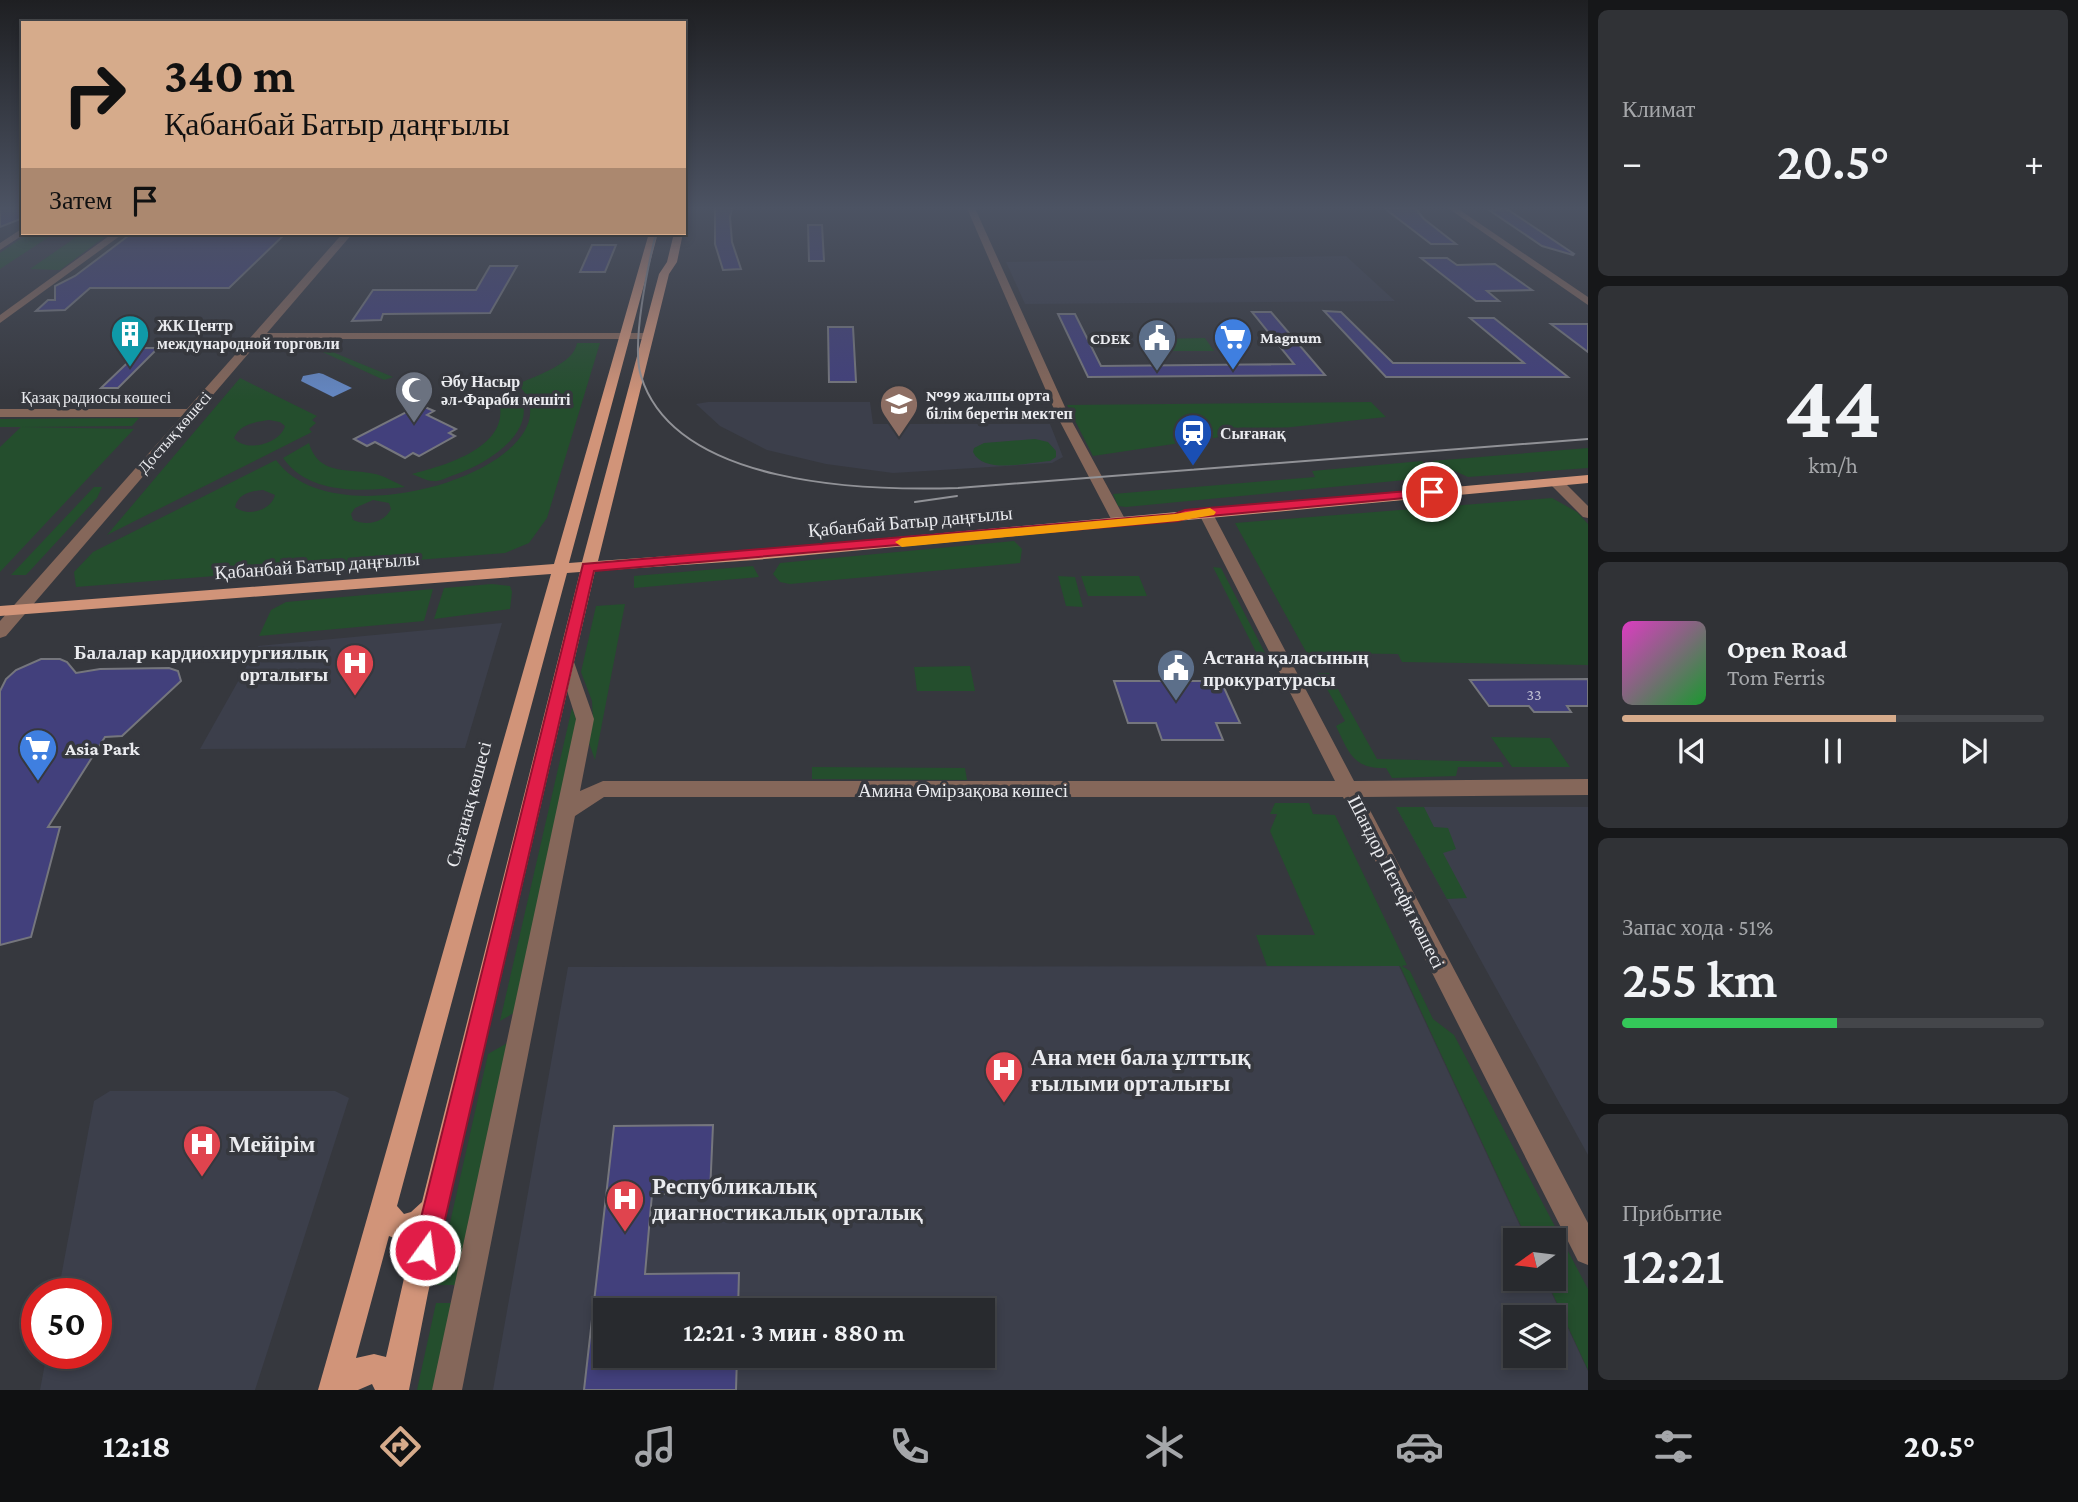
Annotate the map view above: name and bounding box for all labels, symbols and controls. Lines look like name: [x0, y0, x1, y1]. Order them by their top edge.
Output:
text: 340 m: [164, 48, 295, 103]
icon: right: [49, 49, 140, 140]
text: Климат: [1622, 96, 1695, 122]
text: Қабанбай Батыр даңғылы: [164, 106, 510, 142]
text: 20.5°: [1777, 132, 1889, 190]
text: −: [1622, 141, 1642, 183]
text: +: [2024, 141, 2044, 183]
icon: arrive: [126, 182, 164, 220]
text: Затем: [49, 186, 112, 215]
building icon: ЖК Центр международной торговли: [109, 313, 151, 368]
supermarket icon: Magnum: [1212, 316, 1254, 371]
place label: ЖК Центр международной торговли: [157, 317, 340, 353]
public building icon: CDEK: [1136, 317, 1178, 372]
place label: Magnum: [1260, 329, 1322, 346]
place label: CDEK: [1090, 330, 1131, 347]
text: 44: [1784, 355, 1882, 457]
mosque icon: Әбу Насыр әл-Фараби мешіті: [393, 369, 435, 424]
place label: Әбу Насыр әл-Фараби мешіті: [441, 373, 571, 409]
school or university icon: №99 жалпы орта білім беретін мектеп: [878, 383, 920, 438]
place label: №99 жалпы орта білім беретін мектеп: [926, 387, 1073, 423]
street label: Достық көшесі: [134, 388, 215, 477]
street label: Қазақ радиосы көшесі: [21, 389, 172, 407]
station icon: Сығанақ: [1172, 412, 1214, 467]
place label: Сығанақ: [1220, 425, 1287, 442]
text: km/h: [1808, 452, 1858, 478]
pin: [1402, 462, 1462, 522]
icon: arrive: [1413, 473, 1451, 511]
street label: Қабанбай Батыр даңғылы: [807, 502, 1013, 541]
street label: Қабанбай Батыр даңғылы: [214, 548, 420, 583]
text: Open Road: [1727, 635, 1847, 664]
place label: Балалар кардиохирургиялық орталығы: [74, 642, 328, 685]
hospital icon: Балалар кардиохирургиялық орталығы: [334, 642, 376, 697]
public building icon: Астана қаласының прокуратурасы: [1155, 647, 1197, 702]
place label: Астана қаласының прокуратурасы: [1203, 647, 1369, 690]
text: Tom Ferris: [1727, 664, 1825, 690]
house number: 33: [1526, 686, 1542, 703]
supermarket icon: Asia Park: [17, 727, 59, 782]
icon: previous: [1673, 732, 1711, 770]
icon: pause: [1814, 732, 1852, 770]
icon: next: [1955, 732, 1993, 770]
place label: Asia Park: [64, 738, 140, 759]
street label: Сығанақ көшесі: [442, 739, 495, 869]
street label: Амина Өмірзақова көшесі: [858, 780, 1068, 801]
street label: Шандор Петефи көшесі: [1344, 792, 1449, 972]
text: Запас хода · 51%: [1622, 914, 1773, 940]
text: 255 km: [1622, 950, 1777, 1008]
place label: Ана мен бала ұлттық ғылыми орталығы: [1031, 1044, 1251, 1096]
hospital icon: Ана мен бала ұлттық ғылыми орталығы: [983, 1049, 1025, 1104]
hospital icon: Мейірім: [181, 1123, 223, 1178]
place label: Мейірім: [229, 1131, 315, 1157]
place label: Республикалық диагностикалық орталық: [652, 1173, 924, 1225]
hospital icon: Республикалық диагностикалық орталық: [604, 1178, 646, 1233]
text: Прибытие: [1622, 1200, 1722, 1226]
position arrow: [388, 1213, 462, 1287]
north arrow: [1503, 1228, 1566, 1292]
map controls: [1503, 1228, 1566, 1368]
text: 12:21: [1622, 1236, 1724, 1294]
speed limit sign: 50: [21, 1278, 112, 1369]
button: layers: [1503, 1305, 1566, 1368]
text: 12:21 · 3 мин · 880 m: [683, 1318, 905, 1347]
icon: directions: [376, 1422, 425, 1471]
icon: music: [631, 1422, 680, 1471]
icon: phone: [885, 1422, 934, 1471]
icon: climate: [1140, 1422, 1189, 1471]
icon: car: [1395, 1422, 1444, 1471]
icon: filters: [1649, 1422, 1698, 1471]
text: 12:18: [103, 1428, 171, 1464]
text: 20.5°: [1904, 1428, 1975, 1464]

